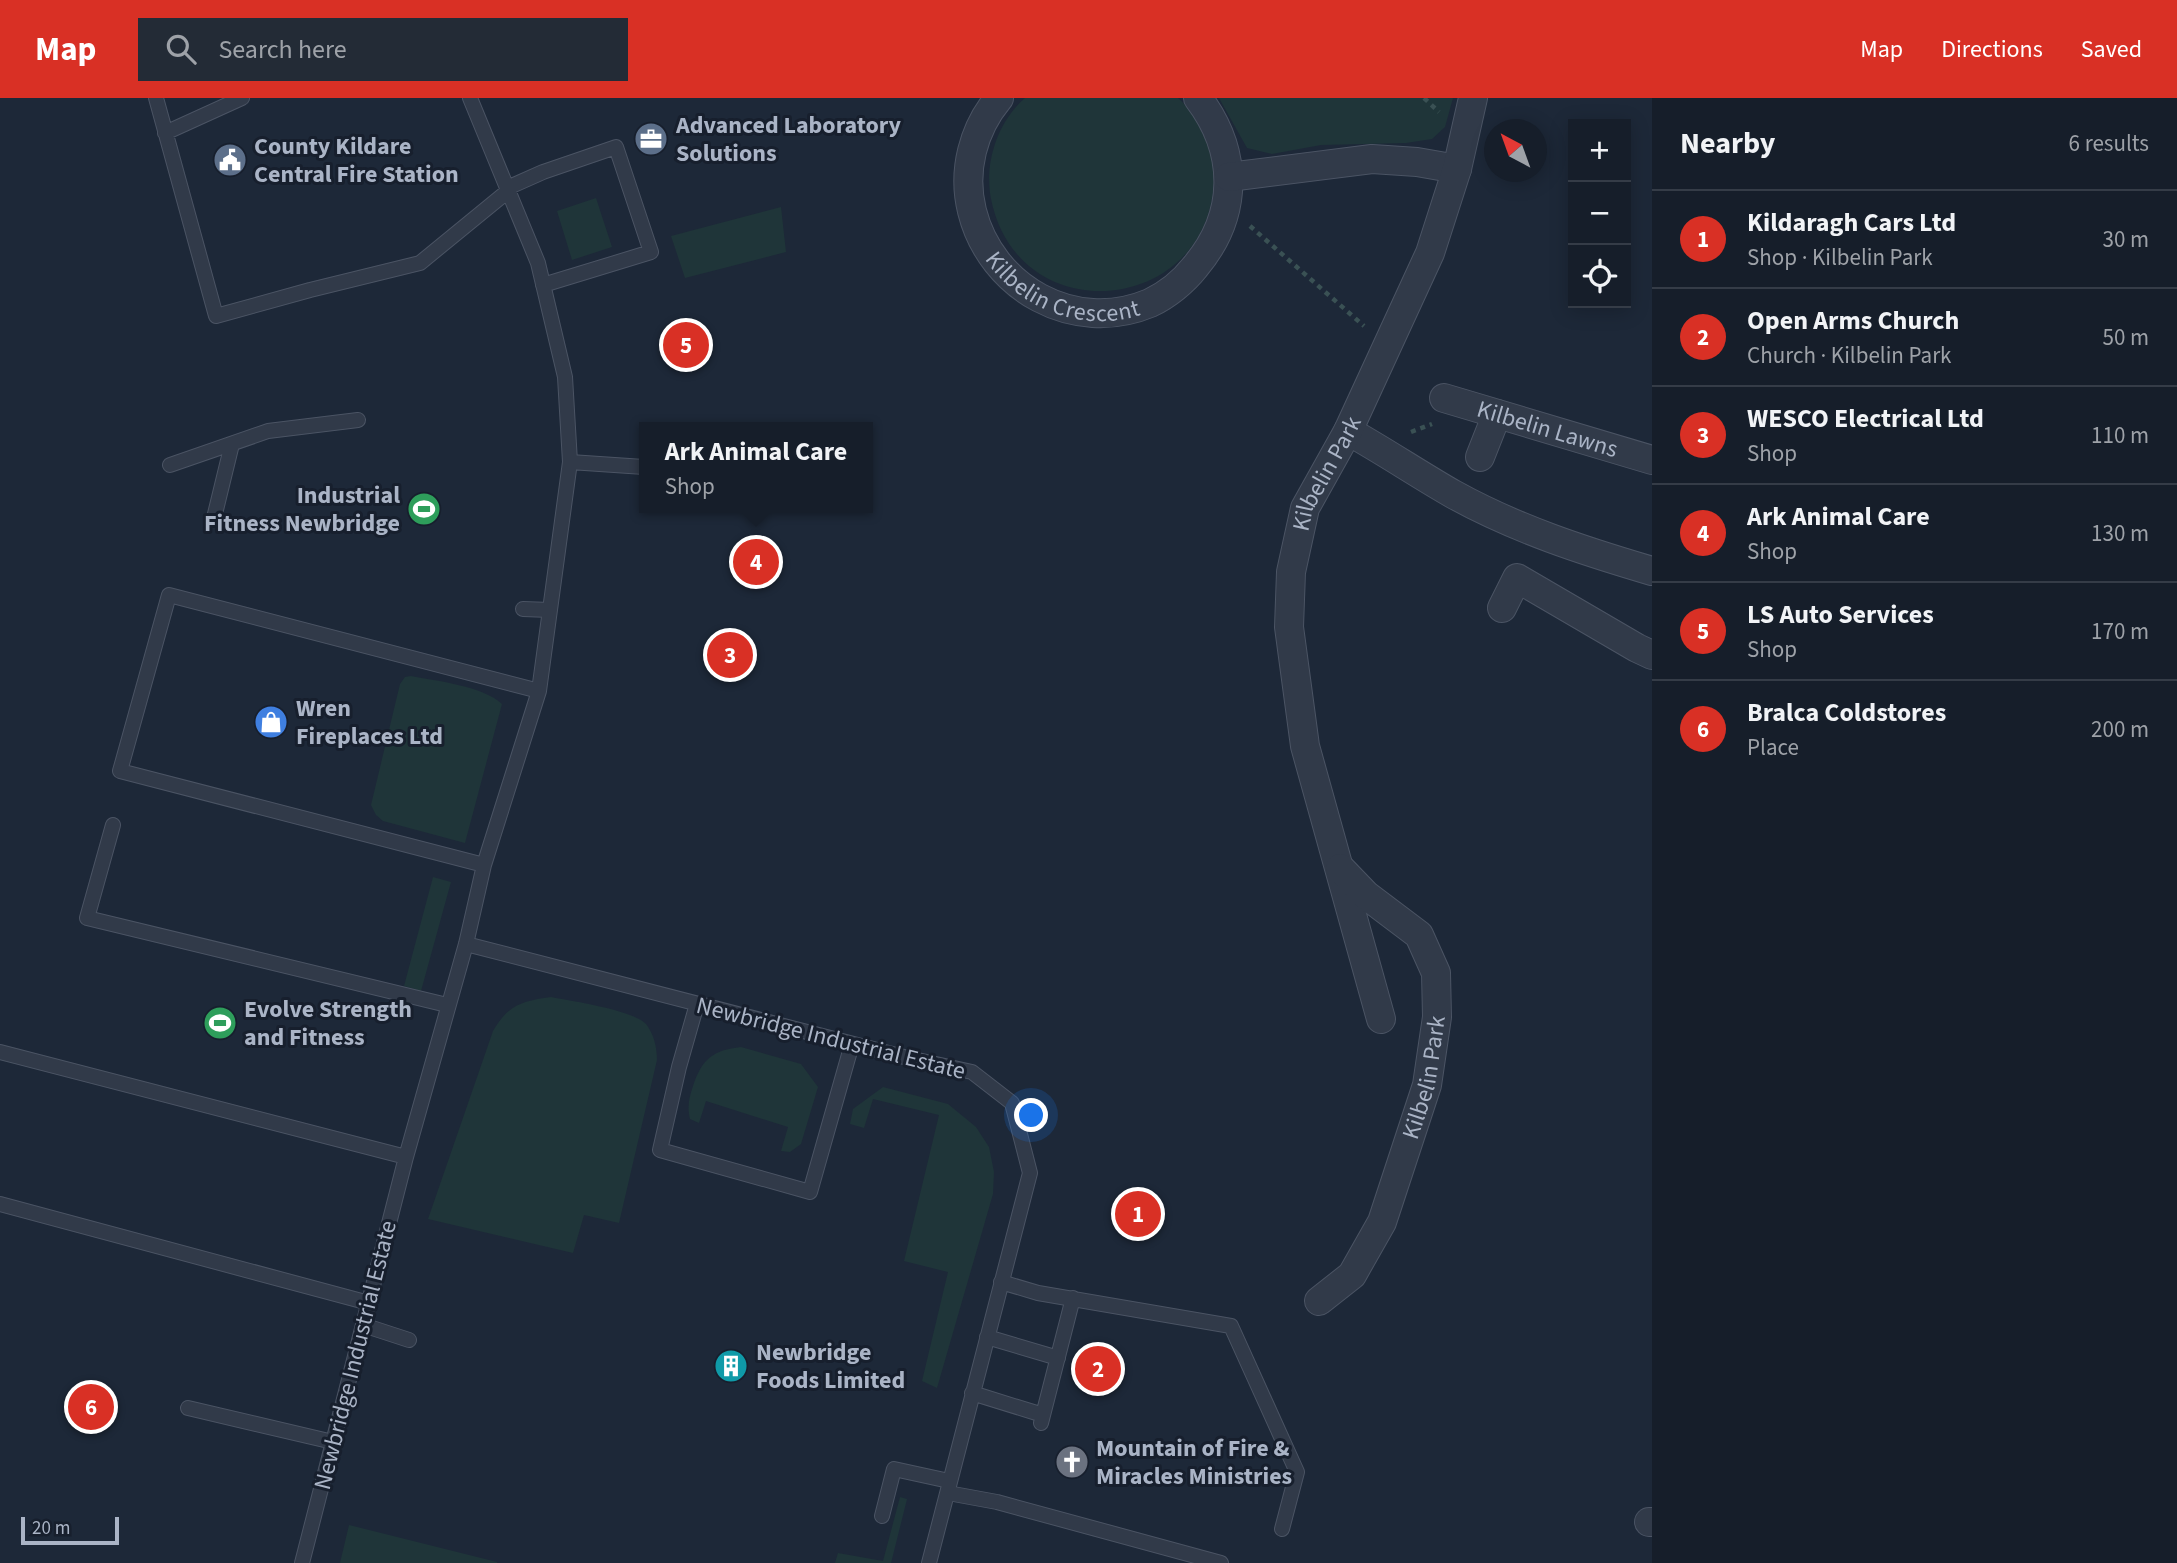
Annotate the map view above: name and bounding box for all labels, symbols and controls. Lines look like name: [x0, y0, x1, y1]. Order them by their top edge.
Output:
search box: [138, 18, 628, 81]
text: Map: [35, 26, 96, 73]
icon: search: [162, 30, 200, 68]
text: Search here: [218, 31, 347, 68]
text: Map: [1860, 32, 1903, 67]
text: Directions: [1941, 32, 2043, 67]
text: Saved: [2081, 32, 2142, 67]
place label: Advanced Laboratory Solutions: [675, 108, 902, 171]
north arrow: [1484, 119, 1547, 182]
map controls: [1568, 119, 1631, 308]
button: +: [1568, 119, 1631, 182]
office icon: Advanced Laboratory Solutions: [632, 120, 670, 158]
text: Nearby: [1680, 122, 1775, 165]
text: 6 results: [2069, 127, 2149, 160]
place label: County Kildare Central Fire Station: [254, 129, 459, 192]
public building icon: County Kildare Central Fire Station: [211, 141, 249, 179]
button: −: [1568, 182, 1631, 245]
text: Kildaragh Cars Ltd: [1747, 204, 1956, 241]
text: 1: [1697, 223, 1709, 256]
text: 30 m: [2102, 223, 2149, 256]
text: Shop · Kilbelin Park: [1747, 241, 1933, 274]
street label: Kilbelin Crescent: [976, 244, 1144, 331]
button: locate: [1568, 245, 1631, 308]
text: Open Arms Church: [1747, 302, 1959, 339]
pin: 5: [663, 319, 709, 371]
text: 2: [1697, 321, 1709, 354]
text: 50 m: [2102, 321, 2149, 354]
text: Church · Kilbelin Park: [1747, 339, 1952, 372]
street label: Kilbelin Lawns: [1473, 392, 1622, 467]
text: WESCO Electrical Ltd: [1747, 400, 1984, 437]
street label: Kilbelin Park: [1283, 410, 1371, 534]
text: 3: [1697, 419, 1709, 452]
text: 110 m: [2091, 419, 2149, 452]
popup: [639, 422, 873, 513]
text: Ark Animal Care: [665, 433, 847, 470]
text: Shop: [1747, 437, 1797, 470]
text: Shop: [665, 470, 715, 503]
place label: Industrial Fitness Newbridge: [204, 478, 400, 541]
sports icon: Industrial Fitness Newbridge: [405, 490, 443, 528]
text: Ark Animal Care: [1747, 498, 1930, 535]
text: 4: [1697, 517, 1709, 550]
text: 130 m: [2091, 517, 2149, 550]
text: Shop: [1747, 535, 1797, 568]
pin: 4: [733, 536, 779, 588]
text: LS Auto Services: [1747, 596, 1934, 633]
text: 5: [1697, 615, 1709, 648]
text: 170 m: [2091, 615, 2149, 648]
pin: 3: [707, 629, 753, 681]
text: Shop: [1747, 633, 1797, 666]
place label: Wren Fireplaces Ltd: [296, 691, 443, 754]
text: Bralca Coldstores: [1747, 694, 1946, 731]
shop icon: Wren Fireplaces Ltd: [252, 703, 290, 741]
text: 6: [1697, 713, 1709, 746]
text: 200 m: [2091, 713, 2149, 746]
text: Place: [1747, 731, 1799, 764]
street label: Newbridge Industrial Estate: [693, 988, 969, 1089]
place label: Evolve Strength and Fitness: [244, 992, 412, 1055]
sports icon: Evolve Strength and Fitness: [201, 1004, 239, 1042]
street label: Kilbelin Park: [1393, 1013, 1455, 1144]
your location: [1014, 1098, 1048, 1132]
pin: 1: [1115, 1188, 1161, 1240]
street label: Newbridge Industrial Estate: [305, 1217, 406, 1493]
place label: Newbridge Foods Limited: [756, 1335, 905, 1398]
pin: 2: [1075, 1343, 1121, 1395]
building icon: Newbridge Foods Limited: [712, 1347, 750, 1385]
pin: 6: [68, 1381, 114, 1433]
place label: Mountain of Fire & Miracles Ministries: [1096, 1431, 1292, 1494]
church icon: Mountain of Fire & Miracles Ministries: [1053, 1443, 1091, 1481]
scale bar: [21, 1514, 119, 1546]
text: 20 m: [32, 1515, 70, 1542]

